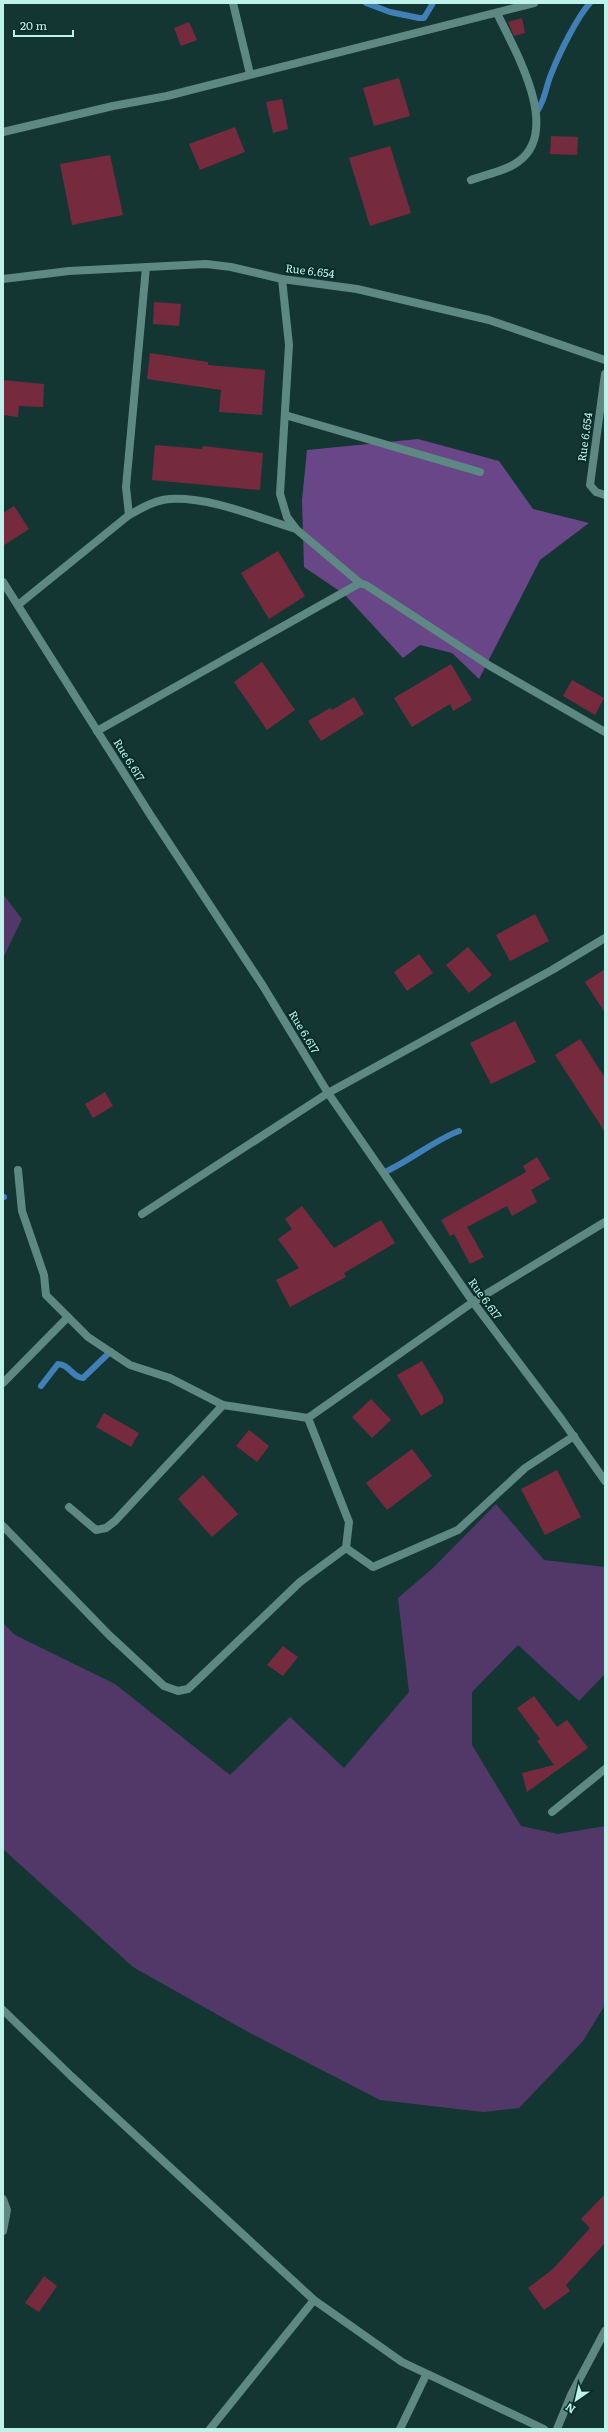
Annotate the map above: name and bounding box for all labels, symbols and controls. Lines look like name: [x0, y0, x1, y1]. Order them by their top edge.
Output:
scale bar: [14, 12, 73, 38]
text: 20 m: [20, 16, 47, 34]
street label: Rue 6.654: [285, 259, 336, 281]
street label: Rue 6.654: [573, 411, 595, 462]
street label: Rue 6.617: [110, 735, 149, 784]
street label: Rue 6.617: [286, 1007, 324, 1056]
street label: Rue 6.617: [465, 1274, 507, 1323]
north arrow: [556, 2380, 596, 2420]
text: N: [562, 2400, 578, 2418]

